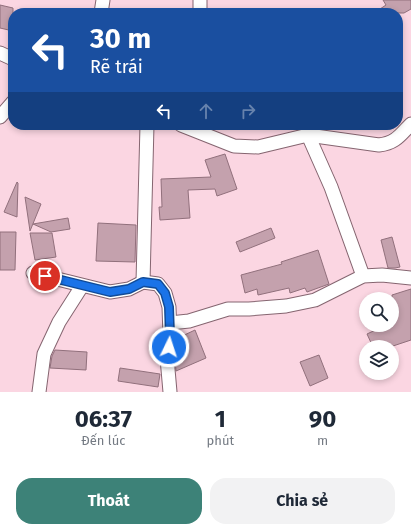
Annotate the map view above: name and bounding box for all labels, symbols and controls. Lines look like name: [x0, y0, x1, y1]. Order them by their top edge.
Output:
text: 30 m: [90, 22, 151, 55]
icon: left: [24, 24, 76, 76]
text: Rẽ trái: [90, 56, 143, 78]
icon: left: [153, 100, 175, 122]
icon: ahead: [195, 100, 217, 122]
icon: right: [237, 100, 259, 122]
pin: [28, 259, 62, 293]
icon: arrive: [34, 265, 56, 287]
map controls: [359, 292, 399, 380]
button: search: [359, 292, 399, 332]
position arrow: [148, 326, 190, 368]
button: layers: [359, 340, 399, 380]
text: 06:37: [75, 405, 132, 433]
text: 1: [215, 405, 226, 433]
text: 90: [309, 405, 336, 433]
text: Đến lúc: [81, 433, 125, 448]
text: phút: [207, 433, 234, 448]
text: m: [317, 433, 328, 448]
button: Thoát: [16, 478, 202, 524]
button: Chia sẻ: [210, 478, 395, 524]

